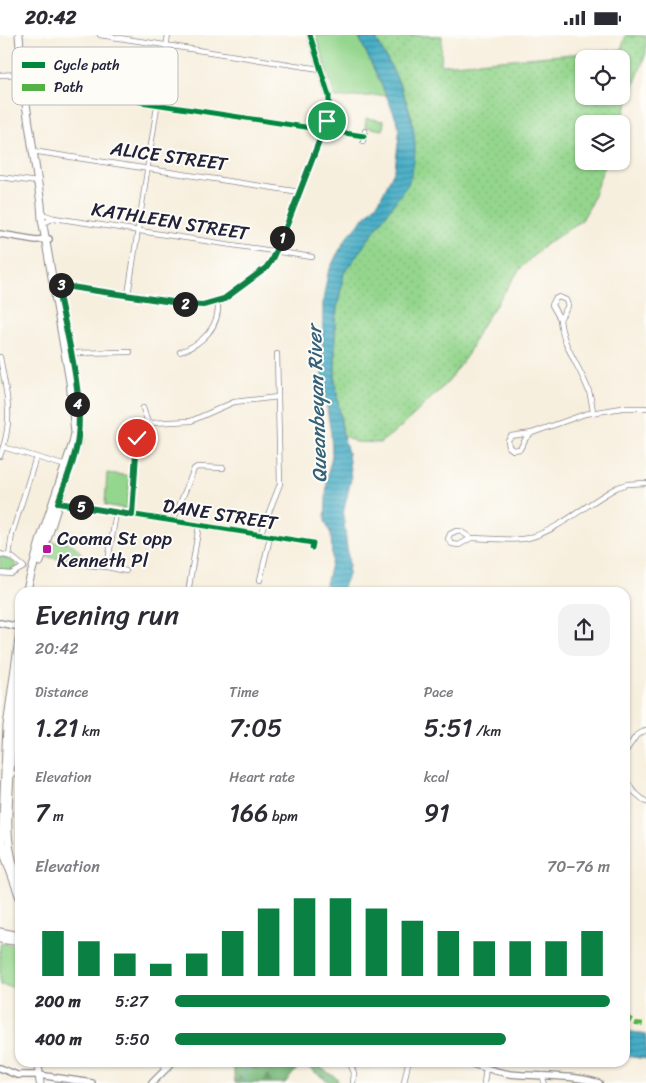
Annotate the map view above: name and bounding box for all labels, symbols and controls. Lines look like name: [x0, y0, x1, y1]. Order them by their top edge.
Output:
text: 20:42: [25, 1, 77, 34]
legend: [12, 47, 178, 105]
map controls: [575, 50, 630, 170]
button: locate: [575, 50, 630, 105]
text: Cycle path: [54, 53, 120, 78]
text: Path: [54, 75, 83, 100]
pin: [306, 100, 348, 142]
icon: arrive: [313, 107, 341, 135]
button: layers: [575, 115, 630, 170]
street label: ALICE STREET: [108, 131, 231, 181]
street label: KATHLEEN STREET: [89, 192, 252, 250]
pin: 1: [270, 225, 294, 251]
text: 1: [279, 226, 286, 251]
pin: 3: [48, 273, 74, 297]
text: 3: [58, 273, 65, 298]
pin: 2: [172, 291, 198, 317]
text: 2: [181, 292, 190, 317]
water label: Queanbeyan River: [297, 321, 337, 483]
pin: 4: [64, 391, 90, 417]
text: 4: [73, 392, 82, 417]
pin: [116, 417, 158, 459]
icon: check: [123, 424, 151, 452]
street label: DANE STREET: [160, 489, 281, 540]
pin: 5: [68, 495, 94, 519]
text: 5: [77, 495, 86, 520]
place label: Cooma St opp Kenneth Pl: [57, 522, 172, 577]
marker: Cooma St opp Kenneth Pl: [41, 543, 53, 555]
text: Evening run: [35, 590, 179, 639]
button: share: [558, 604, 610, 656]
text: 20:42: [35, 634, 78, 663]
text: Distance: [35, 680, 88, 705]
text: Time: [229, 680, 259, 705]
text: Pace: [424, 680, 453, 705]
text: 1.21: [35, 705, 78, 750]
text: 7:05: [229, 705, 282, 750]
text: 5:51: [424, 705, 472, 750]
text: km: [78, 719, 100, 744]
text: /km: [472, 719, 501, 744]
text: Elevation: [35, 765, 92, 790]
text: Heart rate: [229, 765, 295, 790]
text: kcal: [424, 765, 449, 790]
text: 7: [35, 790, 49, 835]
text: 166: [229, 790, 268, 835]
text: 91: [424, 790, 450, 835]
text: m: [49, 804, 64, 829]
text: bpm: [268, 804, 298, 829]
text: Elevation: [35, 852, 100, 881]
text: 70–76 m: [547, 852, 610, 881]
text: 200 m: [35, 987, 81, 1016]
text: 5:27: [115, 987, 148, 1016]
text: 400 m: [35, 1025, 82, 1054]
text: 5:50: [115, 1025, 150, 1054]

